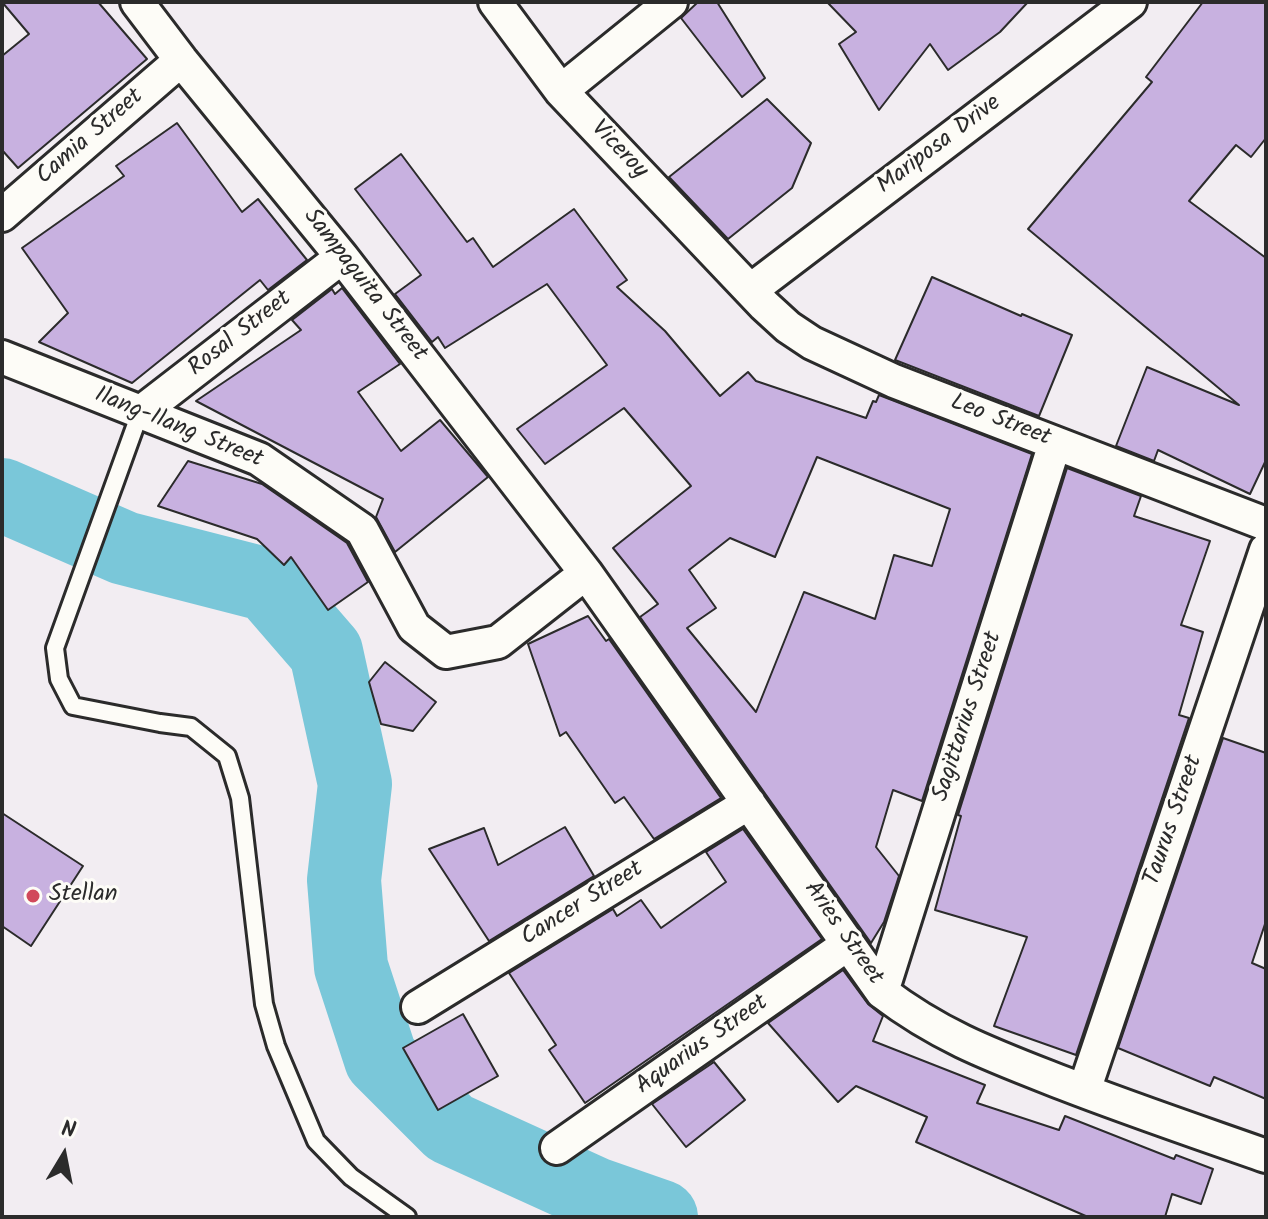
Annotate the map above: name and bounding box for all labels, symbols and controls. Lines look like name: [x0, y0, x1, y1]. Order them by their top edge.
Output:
street label: Camia Street: [32, 84, 150, 192]
street label: Mariposa Drive: [872, 90, 1008, 202]
street label: Viceroy: [583, 116, 653, 186]
street label: Sampaguita Street: [296, 204, 432, 368]
street label: Rosal Street: [184, 286, 298, 384]
street label: Ilang-Ilang Street: [90, 382, 266, 476]
street label: Leo Street: [946, 390, 1054, 454]
street label: Sagittarius Street: [928, 628, 1010, 806]
street label: Taurus Street: [1139, 752, 1211, 890]
street label: Cancer Street: [517, 856, 649, 954]
street label: Aries Street: [796, 877, 888, 991]
place label: Stellan: [49, 882, 118, 910]
marker: Stellan: [24, 887, 42, 905]
street label: Aquarius Street: [631, 990, 775, 1102]
text: N: [58, 1112, 78, 1149]
north arrow: [24, 1115, 104, 1195]

